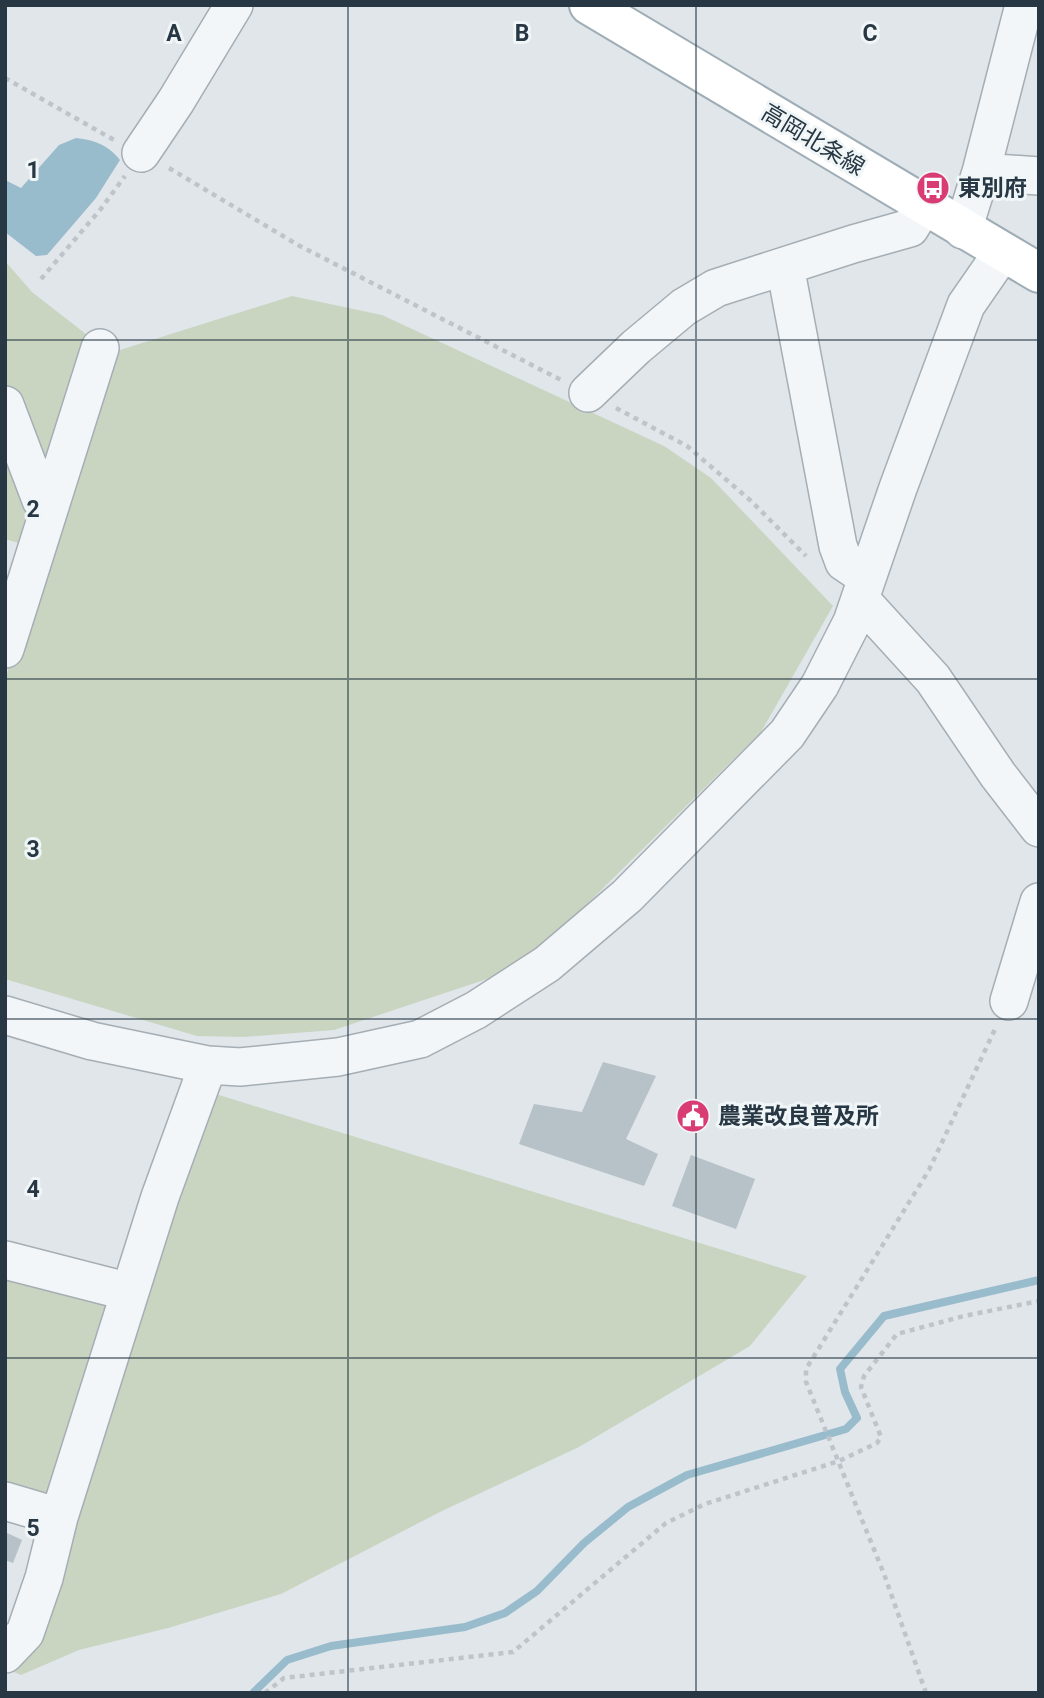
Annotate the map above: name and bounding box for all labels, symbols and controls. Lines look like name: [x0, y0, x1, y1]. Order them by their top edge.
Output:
text: A: [166, 20, 182, 47]
text: B: [515, 20, 529, 47]
text: C: [862, 20, 878, 47]
street label: 高岡北条線: [757, 99, 869, 181]
text: 1: [26, 157, 40, 184]
bus stop icon: 東別府: [914, 169, 952, 207]
place label: 東別府: [958, 175, 1027, 202]
text: 2: [26, 496, 40, 523]
text: 3: [26, 836, 40, 863]
public building icon: 農業改良普及所: [674, 1097, 712, 1135]
place label: 農業改良普及所: [718, 1103, 879, 1130]
text: 4: [26, 1176, 40, 1203]
text: 5: [26, 1515, 40, 1542]

